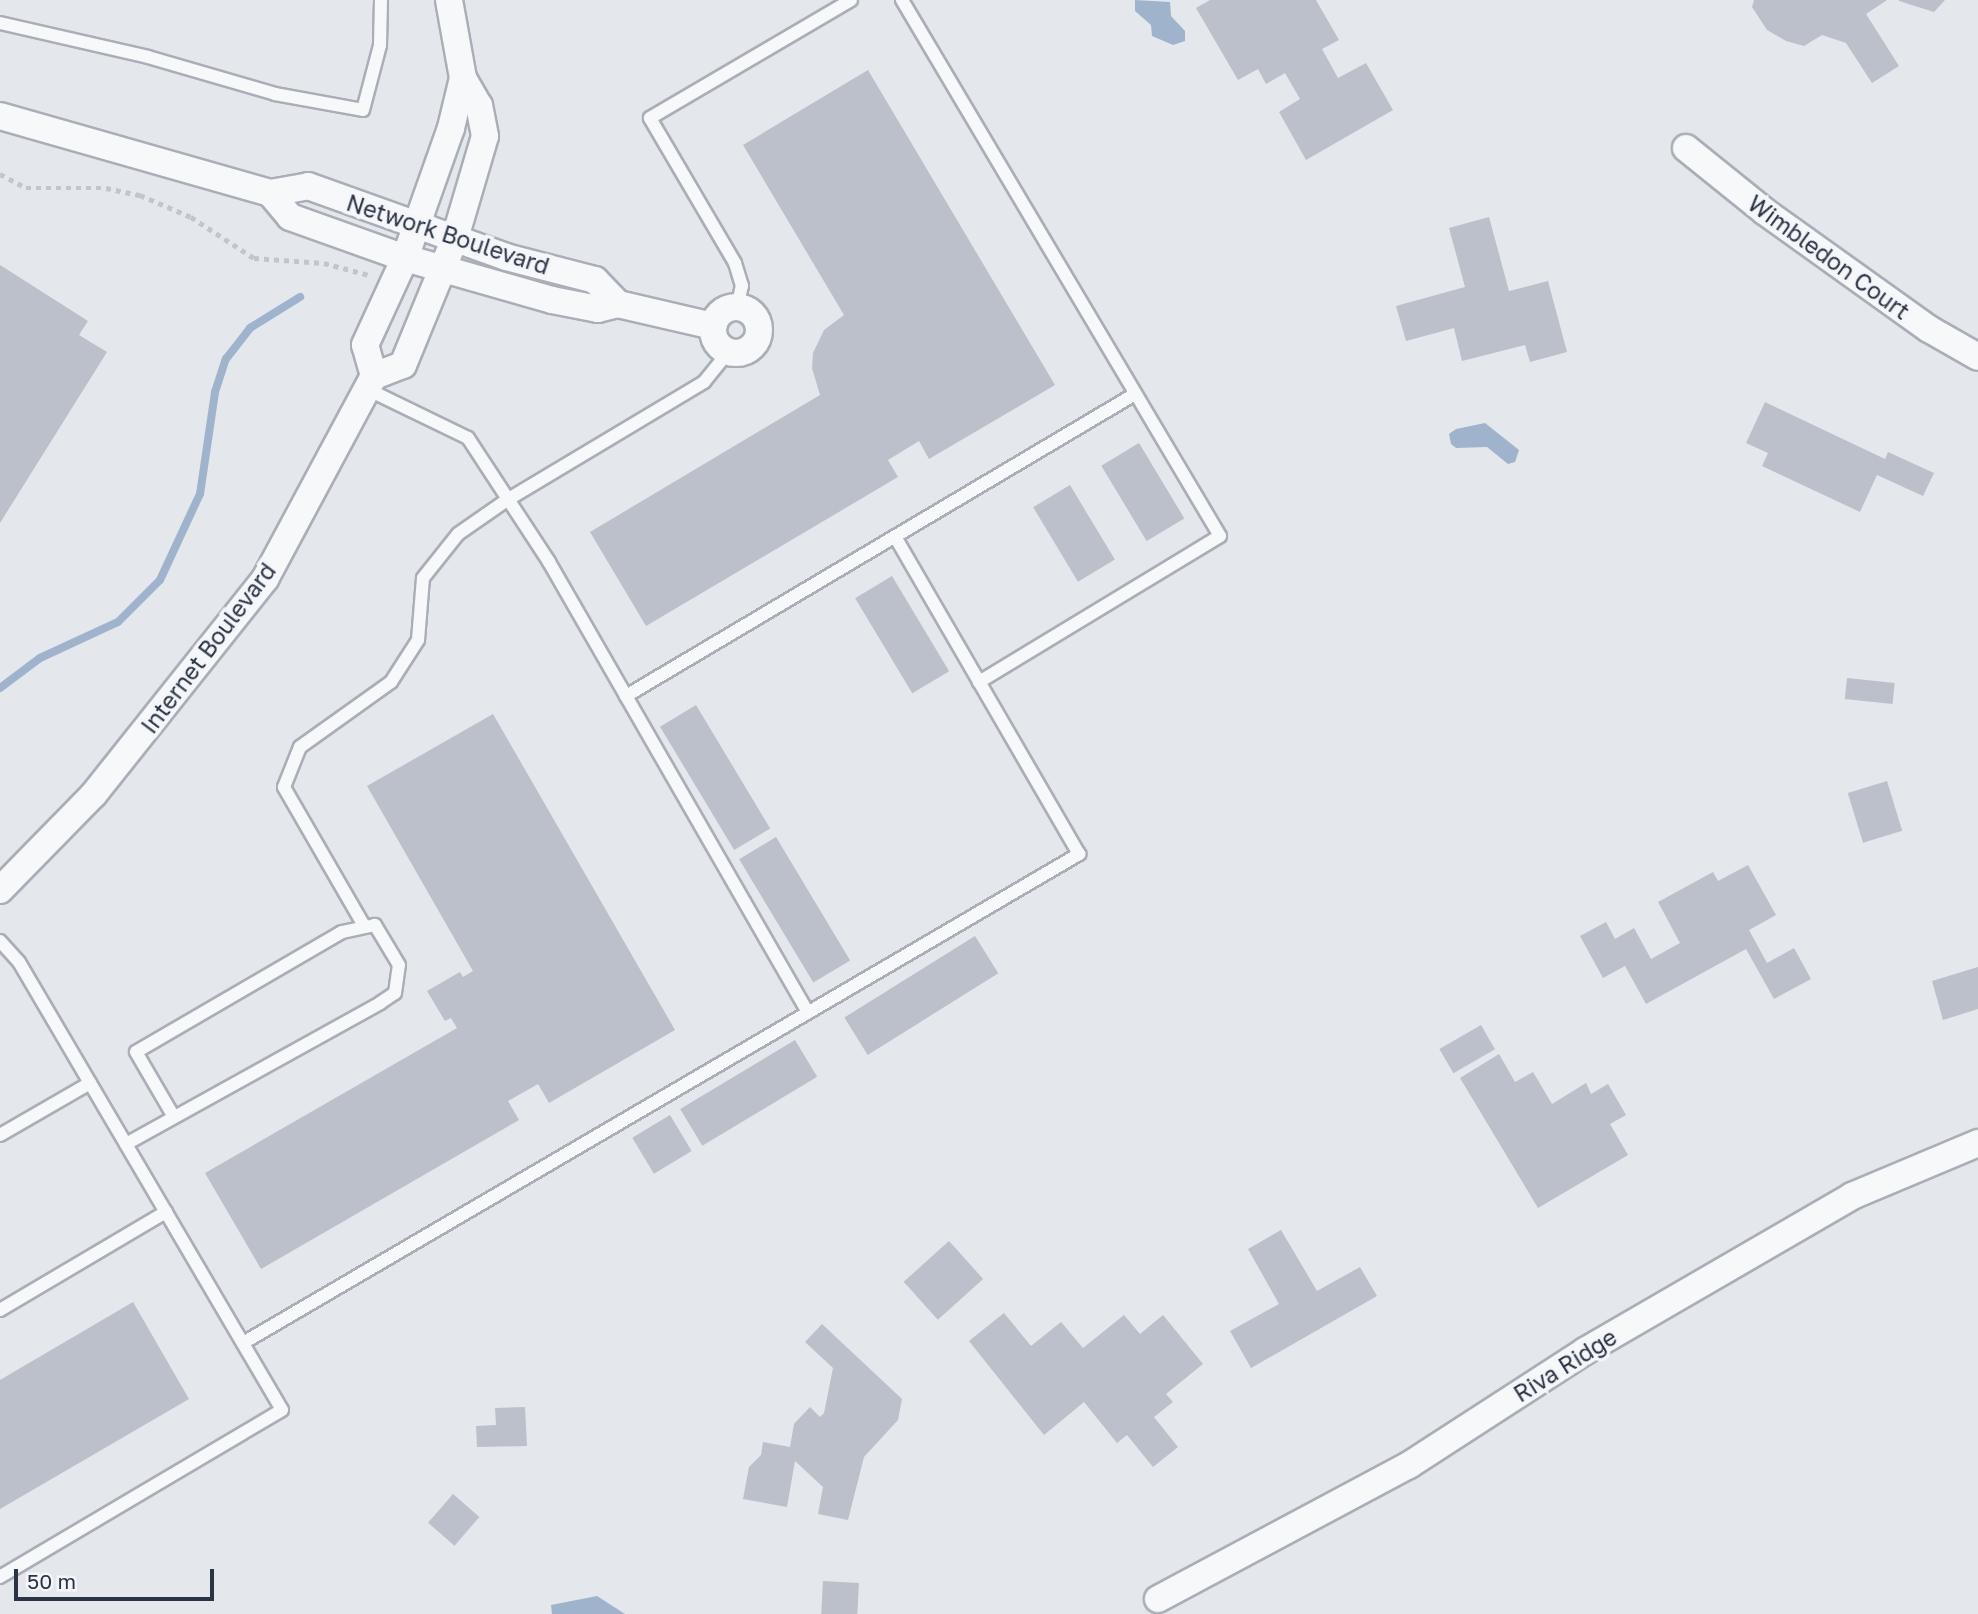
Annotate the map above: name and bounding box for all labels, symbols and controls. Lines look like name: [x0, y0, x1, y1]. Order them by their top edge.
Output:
street label: Network Boulevard: [343, 188, 553, 280]
street label: Wimbledon Court: [1743, 189, 1915, 325]
street label: Internet Boulevard: [135, 557, 281, 739]
street label: Riva Ridge: [1508, 1323, 1622, 1407]
scale bar: [18, 1554, 217, 1598]
text: 50 m: [27, 1568, 76, 1594]

